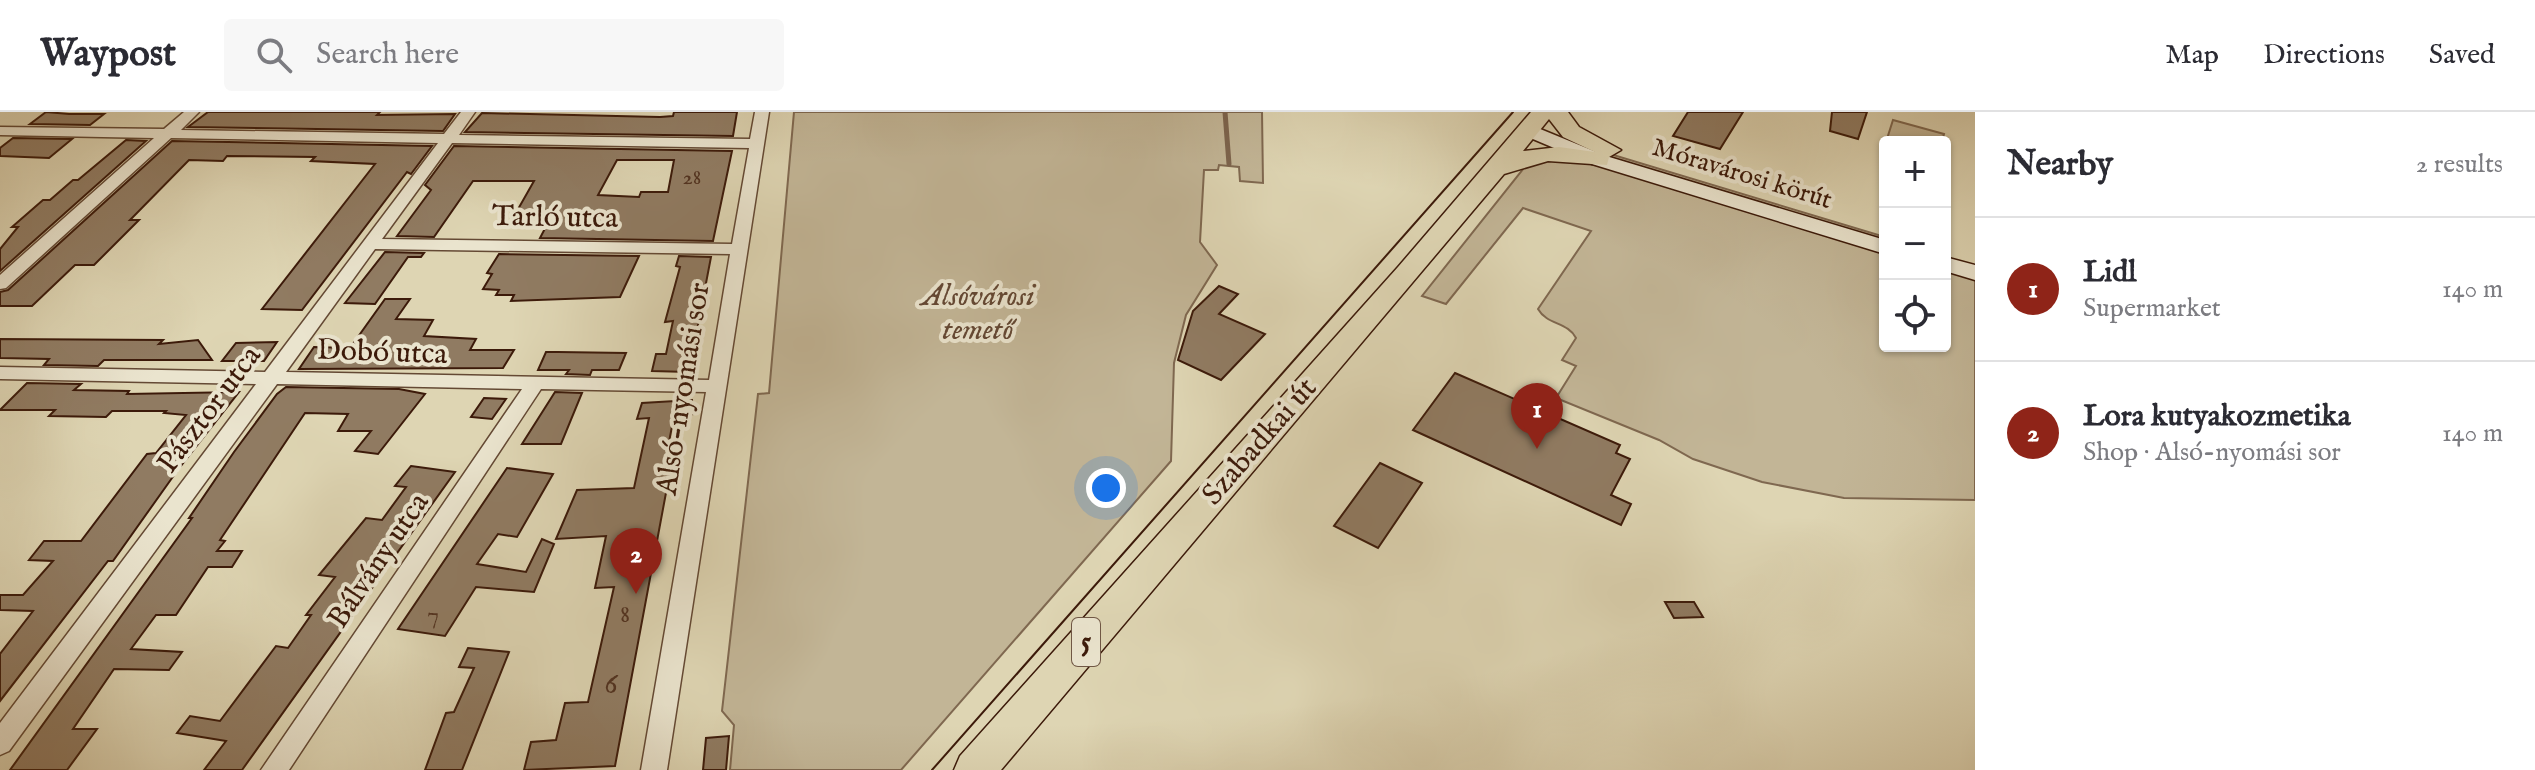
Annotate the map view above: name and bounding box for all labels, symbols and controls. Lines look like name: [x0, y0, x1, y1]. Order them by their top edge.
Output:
search box: [224, 19, 784, 91]
text: Waypost: [40, 31, 176, 79]
icon: search: [252, 33, 296, 77]
text: Search here: [316, 36, 459, 74]
text: Map: [2165, 38, 2219, 73]
text: Directions: [2263, 38, 2385, 73]
text: Saved: [2429, 38, 2495, 73]
street label: Móravárosi körút: [1648, 131, 1836, 217]
map controls: [1879, 136, 1951, 352]
button: +: [1879, 136, 1951, 208]
text: Nearby: [2007, 143, 2113, 186]
text: 2 results: [2416, 148, 2503, 181]
house number: 28: [683, 164, 701, 192]
street label: Tarló utca: [492, 198, 618, 238]
button: −: [1879, 208, 1951, 280]
text: Lidl: [2083, 254, 2136, 292]
text: 1: [2028, 273, 2038, 306]
text: 140 m: [2442, 273, 2503, 306]
park label: Alsóvárosi temető: [918, 278, 1037, 350]
street label: Alsó-nyomási sor: [648, 280, 720, 499]
button: locate: [1879, 280, 1951, 352]
text: Supermarket: [2083, 292, 2221, 325]
street label: Dobó utca: [316, 332, 448, 374]
street label: Pásztor utca: [150, 339, 270, 481]
street label: Szabadkai út: [1194, 370, 1326, 514]
pin: 1: [1511, 383, 1563, 449]
text: Lora kutyakozmetika: [2083, 398, 2351, 436]
text: 2: [2027, 417, 2039, 450]
text: 140 m: [2442, 417, 2503, 450]
text: Shop · Alsó-nyomási sor: [2083, 436, 2341, 469]
your location: [1086, 468, 1126, 508]
street label: Bálvány utca: [320, 486, 438, 636]
pin: 2: [610, 528, 662, 594]
house number: 8: [620, 598, 630, 631]
house number: 7: [427, 599, 439, 632]
road number: 5: [1072, 618, 1100, 666]
house number: 6: [604, 664, 618, 705]

